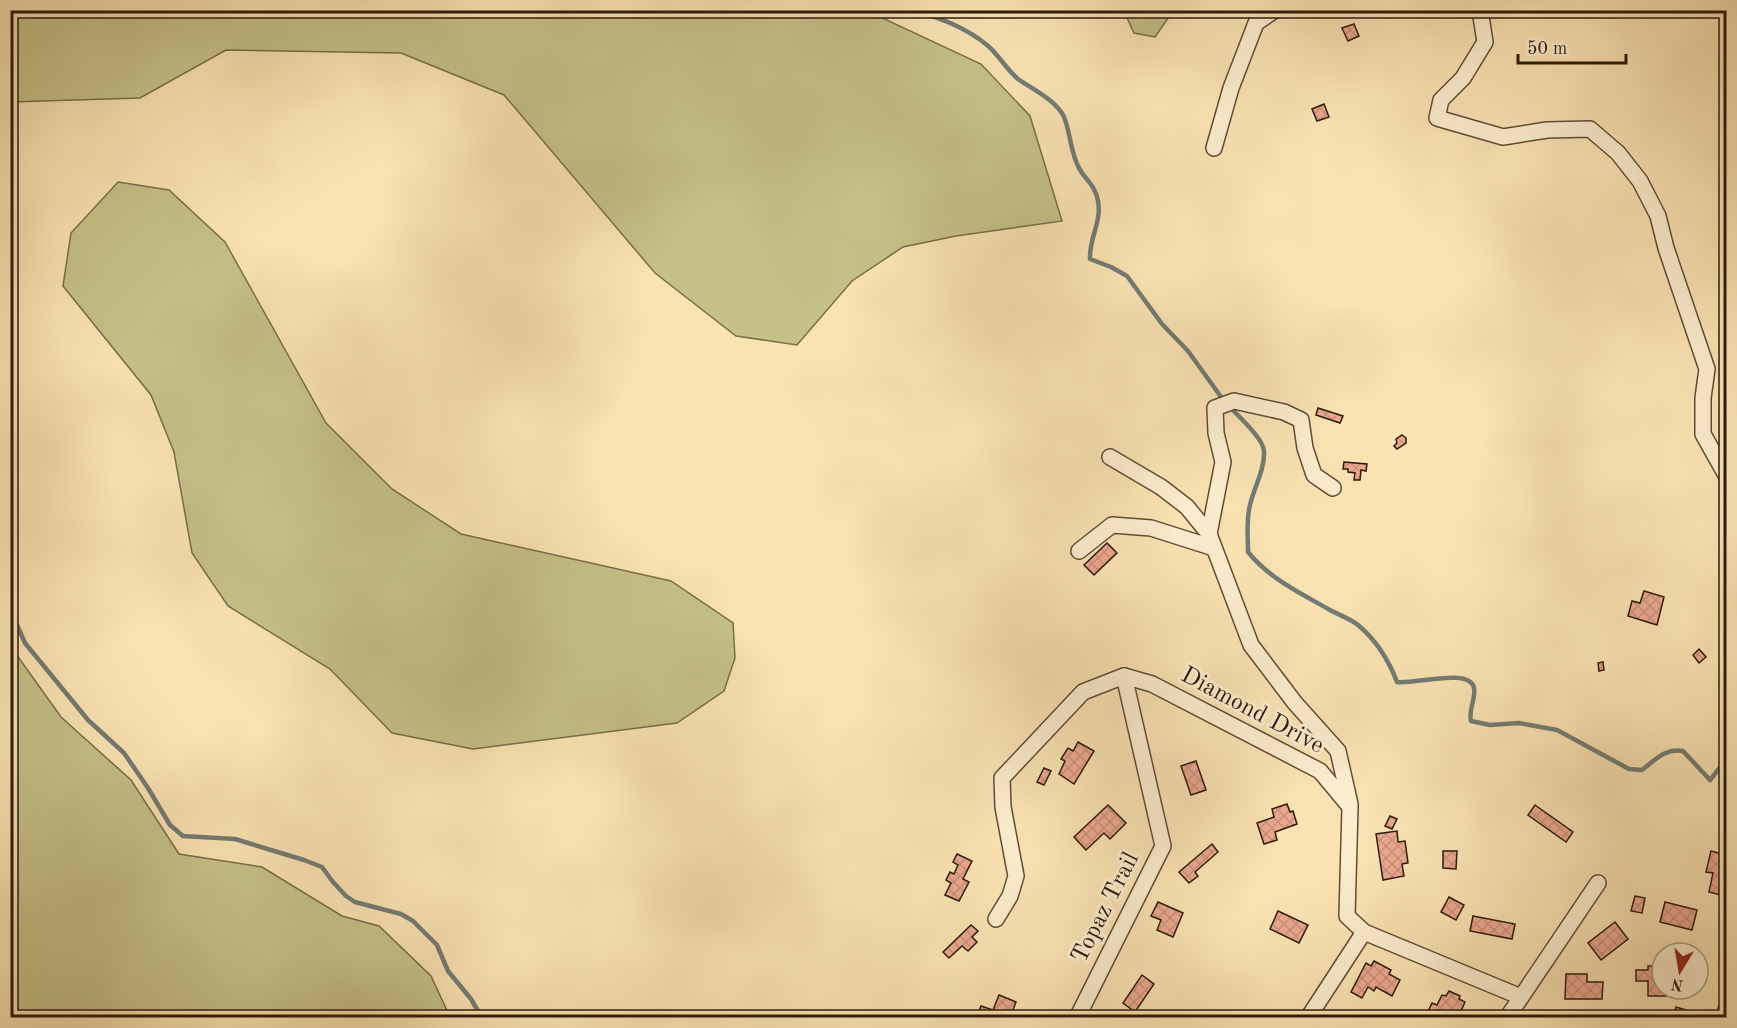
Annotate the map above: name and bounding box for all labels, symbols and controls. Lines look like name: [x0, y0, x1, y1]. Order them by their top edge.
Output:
scale bar: [1518, 27, 1626, 65]
text: 50 m: [1527, 40, 1567, 58]
street label: Diamond Drive: [1177, 663, 1327, 759]
street label: Topaz Trail: [1068, 849, 1144, 967]
north arrow: [1650, 941, 1710, 1001]
text: N: [1669, 975, 1685, 993]

